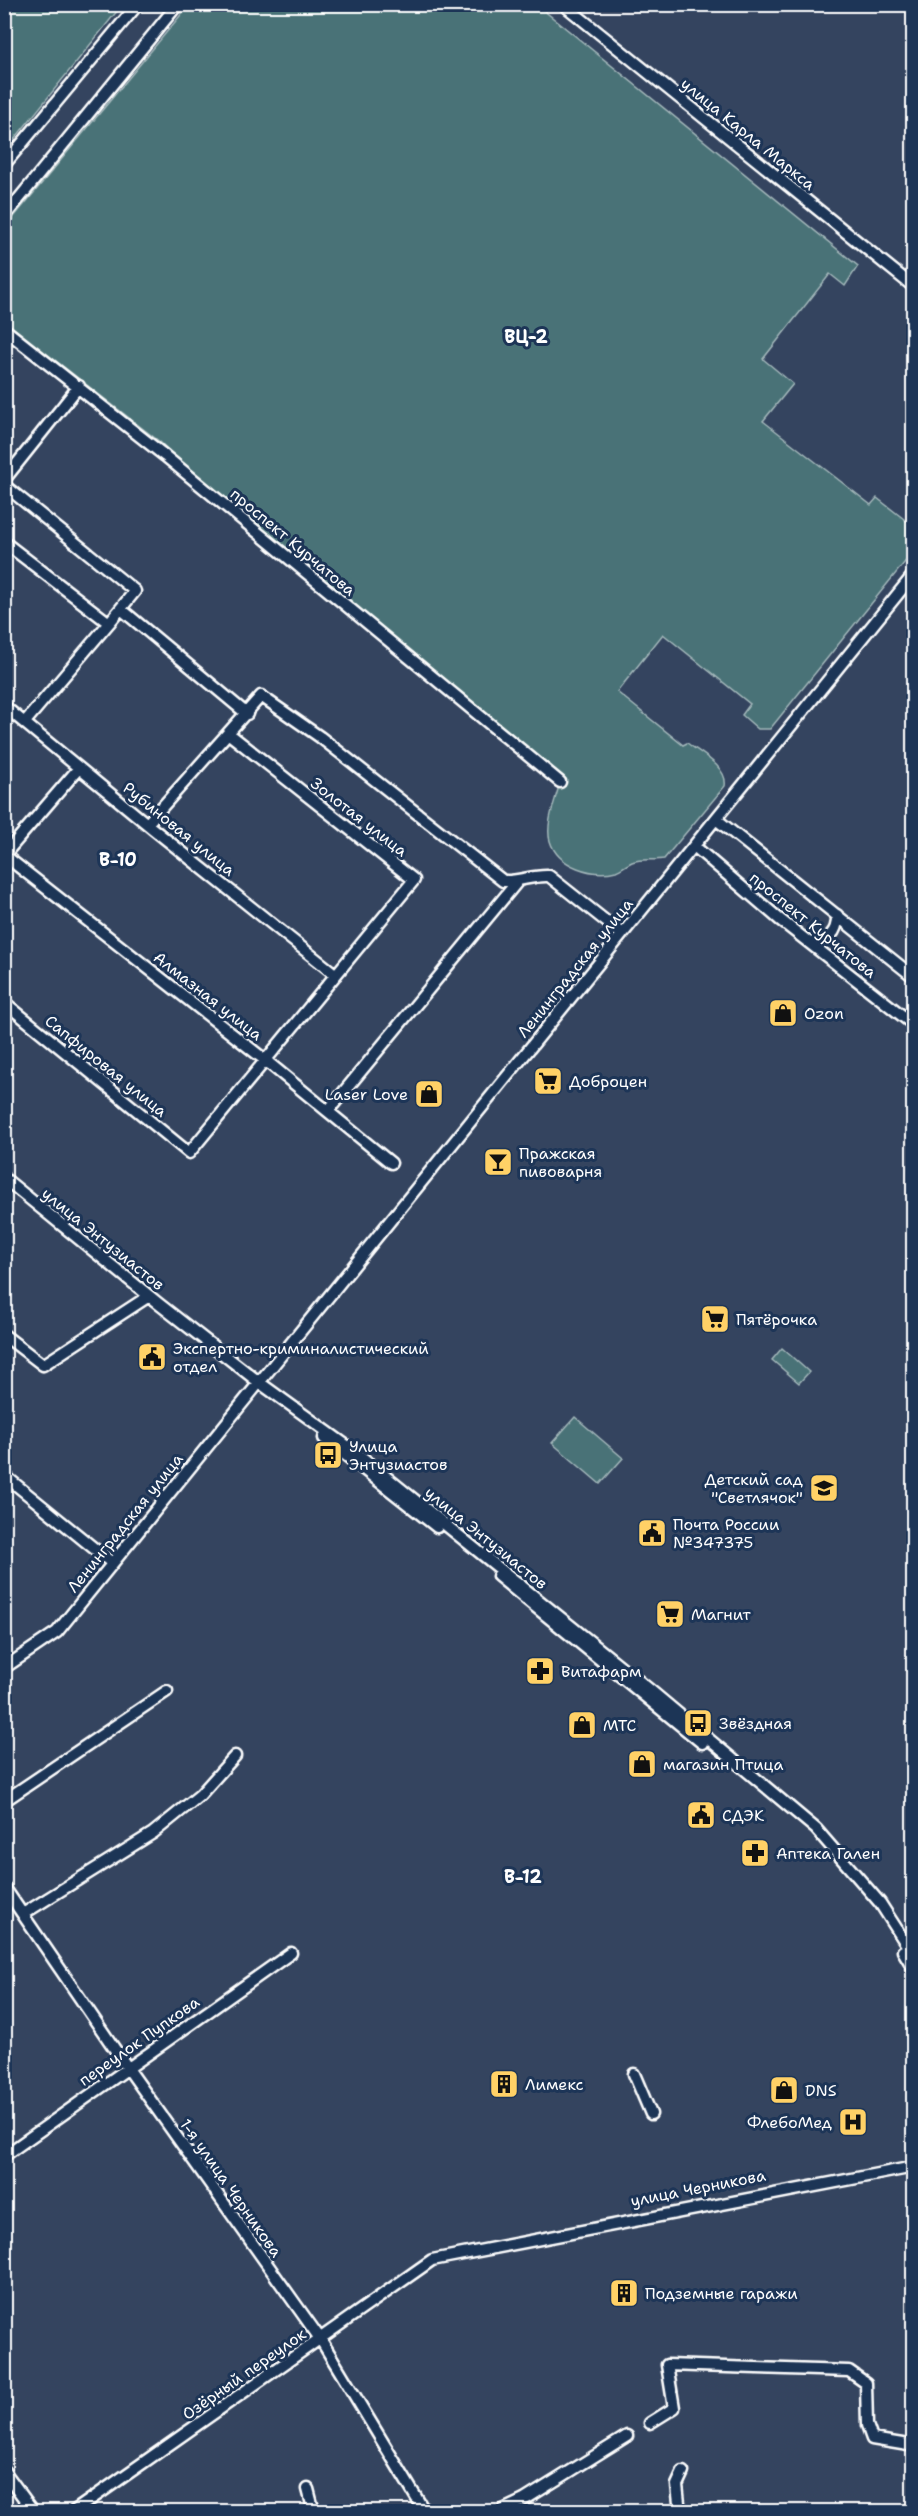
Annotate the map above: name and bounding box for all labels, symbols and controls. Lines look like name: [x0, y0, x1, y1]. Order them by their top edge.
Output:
street label: улица Карла Маркса: [676, 73, 820, 195]
district label: ВЦ-2: [504, 325, 548, 349]
street label: проспект Курчатова: [226, 483, 360, 601]
street label: Золотая улица: [306, 773, 412, 861]
street label: Рубиновая улица: [119, 777, 239, 881]
district label: В-10: [99, 848, 137, 872]
street label: проспект Курчатова: [745, 867, 881, 983]
street label: Ленинградская улица: [512, 894, 638, 1042]
street label: Алмазная улица: [149, 947, 267, 1045]
shop icon: Ozon: [767, 997, 799, 1029]
place label: Ozon: [804, 1003, 844, 1024]
street label: Сапфировая улица: [41, 1010, 171, 1122]
supermarket icon: Доброцен: [532, 1065, 564, 1097]
place label: Доброцен: [569, 1071, 647, 1092]
shop icon: Laser Love: [413, 1078, 445, 1110]
place label: Laser Love: [325, 1084, 408, 1105]
place label: Пражская пивоварня: [519, 1143, 602, 1182]
bar icon: Пражская пивоварня: [482, 1146, 514, 1178]
street label: улица Энтузиастов: [37, 1183, 169, 1295]
supermarket icon: Пятёрочка: [699, 1303, 731, 1335]
place label: Пятёрочка: [736, 1309, 817, 1330]
place label: Экспертно-криминалистический отдел: [173, 1338, 429, 1377]
public building icon: Экспертно-криминалистический отдел: [136, 1341, 168, 1373]
place label: Улица Энтузиастов: [349, 1436, 447, 1475]
bus stop icon: Улица Энтузиастов: [312, 1439, 344, 1471]
street label: Ленинградская улица: [62, 1449, 188, 1597]
place label: Детский сад "Светлячок": [704, 1469, 803, 1508]
school or university icon: Детский сад "Светлячок": [808, 1472, 840, 1504]
street label: улица Энтузиастов: [420, 1482, 552, 1594]
place label: Почта России №347375: [673, 1514, 779, 1553]
public building icon: Почта России №347375: [636, 1517, 668, 1549]
supermarket icon: Магнит: [654, 1598, 686, 1630]
place label: Магнит: [691, 1604, 752, 1625]
pharmacy icon: Витафарм: [524, 1655, 556, 1687]
place label: Витафарм: [561, 1661, 641, 1682]
bus stop icon: Звёздная: [682, 1707, 714, 1739]
shop icon: МТС: [566, 1709, 598, 1741]
place label: Звёздная: [719, 1713, 792, 1734]
place label: МТС: [603, 1715, 637, 1736]
shop icon: магазин Птица: [626, 1748, 658, 1780]
place label: магазин Птица: [663, 1754, 783, 1775]
public building icon: СДЭК: [685, 1799, 717, 1831]
place label: СДЭК: [722, 1805, 765, 1826]
pharmacy icon: Аптека Гален: [739, 1837, 771, 1869]
place label: Аптека Гален: [776, 1843, 880, 1864]
district label: В-12: [504, 1865, 542, 1889]
street label: переулок Пупкова: [74, 1991, 204, 2091]
building icon: Лимекс: [488, 2068, 520, 2100]
place label: Лимекс: [525, 2074, 584, 2095]
shop icon: DNS: [768, 2074, 800, 2106]
place label: DNS: [805, 2080, 837, 2101]
hospital icon: ФлебоМед: [837, 2106, 869, 2138]
place label: ФлебоМед: [747, 2112, 832, 2133]
street label: 1-я улица Черникова: [175, 2115, 287, 2261]
street label: улица Черникова: [629, 2165, 767, 2211]
building icon: Подземные гаражи: [608, 2277, 640, 2309]
place label: Подземные гаражи: [645, 2283, 798, 2304]
street label: Озёрный переулок: [178, 2323, 310, 2425]

